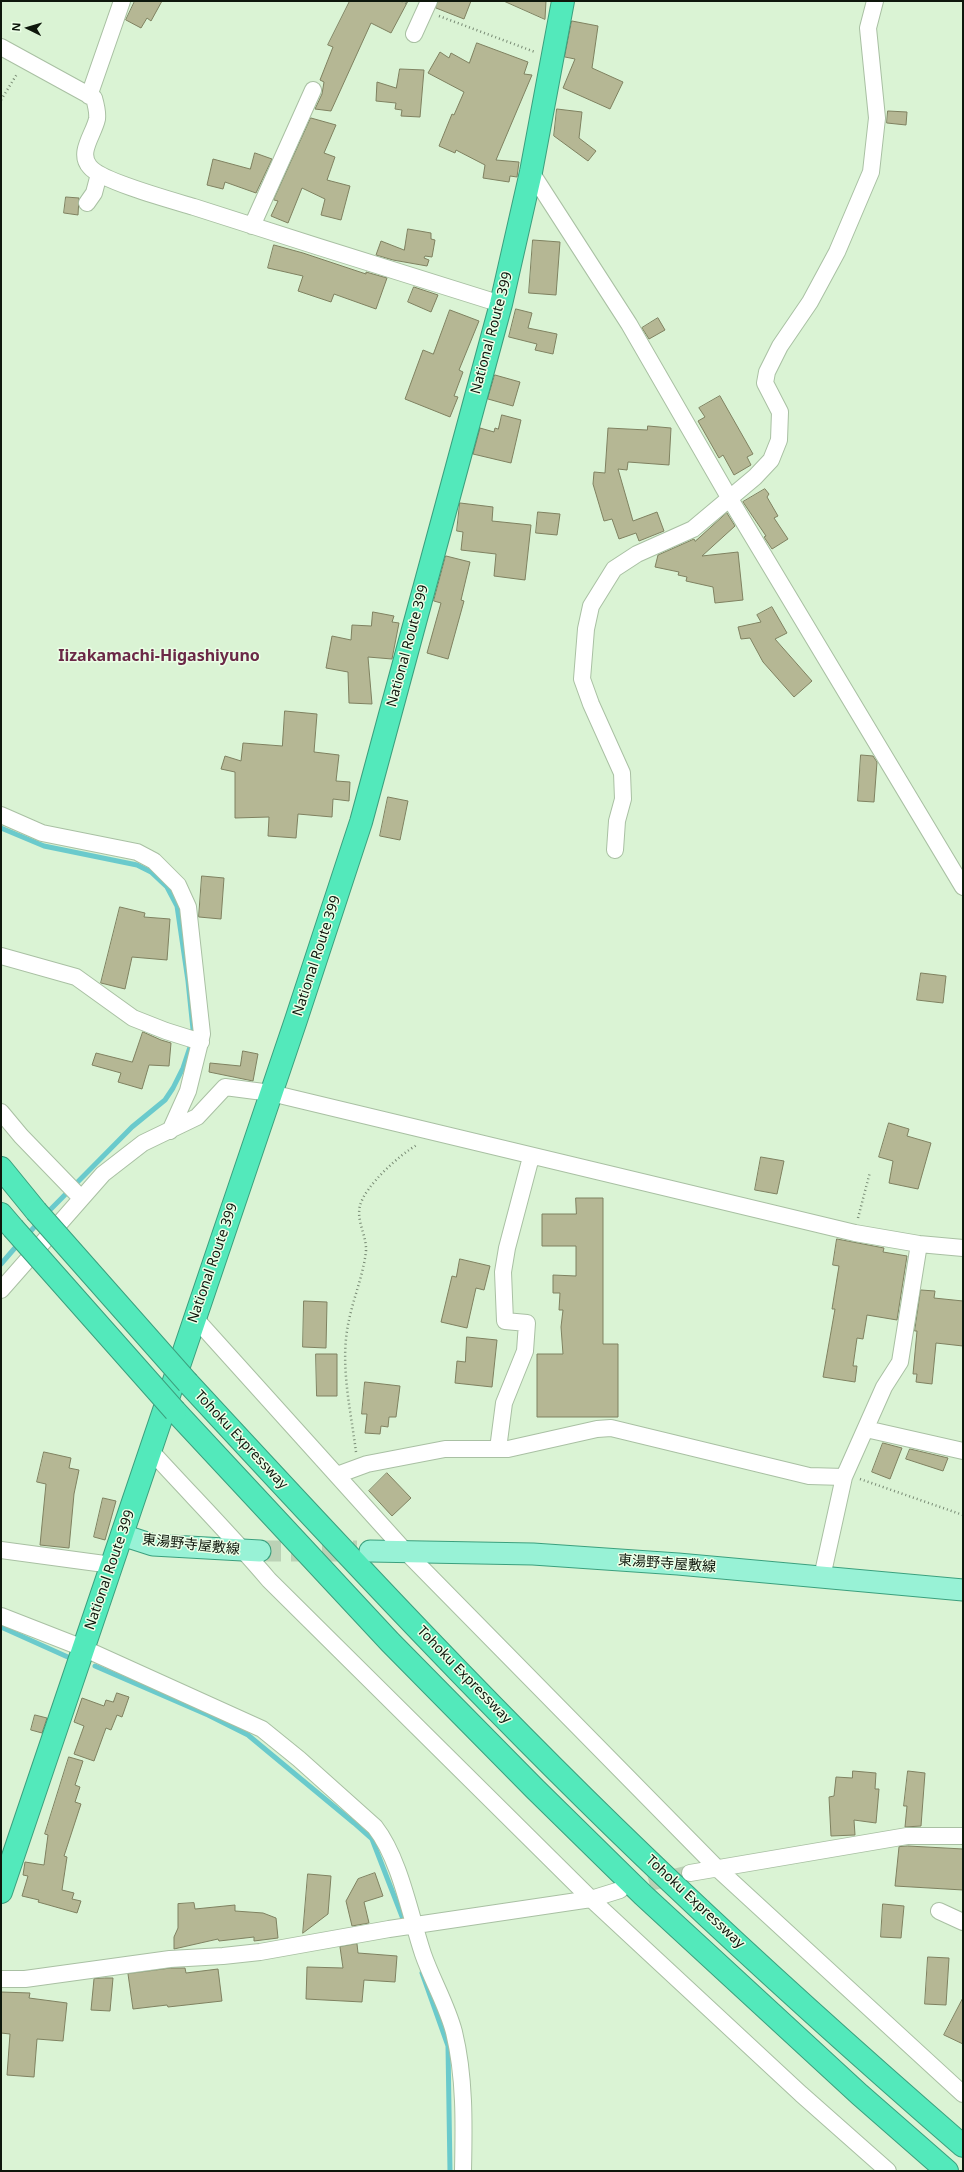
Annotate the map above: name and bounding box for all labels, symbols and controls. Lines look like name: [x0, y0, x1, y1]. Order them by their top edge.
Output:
north arrow: [8, 8, 48, 48]
text: N: [8, 22, 23, 32]
street label: National Route 399: [468, 270, 516, 396]
street label: National Route 399: [384, 583, 432, 709]
district label: Iizakamachi-Higashiyuno: [58, 646, 260, 666]
street label: National Route 399: [290, 894, 344, 1018]
street label: National Route 399: [185, 1201, 241, 1325]
street label: Tohoku Expressway: [191, 1387, 291, 1493]
street label: National Route 399: [82, 1508, 138, 1632]
street label: 東湯野寺屋敷線: [141, 1532, 241, 1558]
street label: 東湯野寺屋敷線: [618, 1552, 716, 1576]
street label: Tohoku Expressway: [413, 1623, 515, 1727]
street label: Tohoku Expressway: [642, 1852, 748, 1952]

